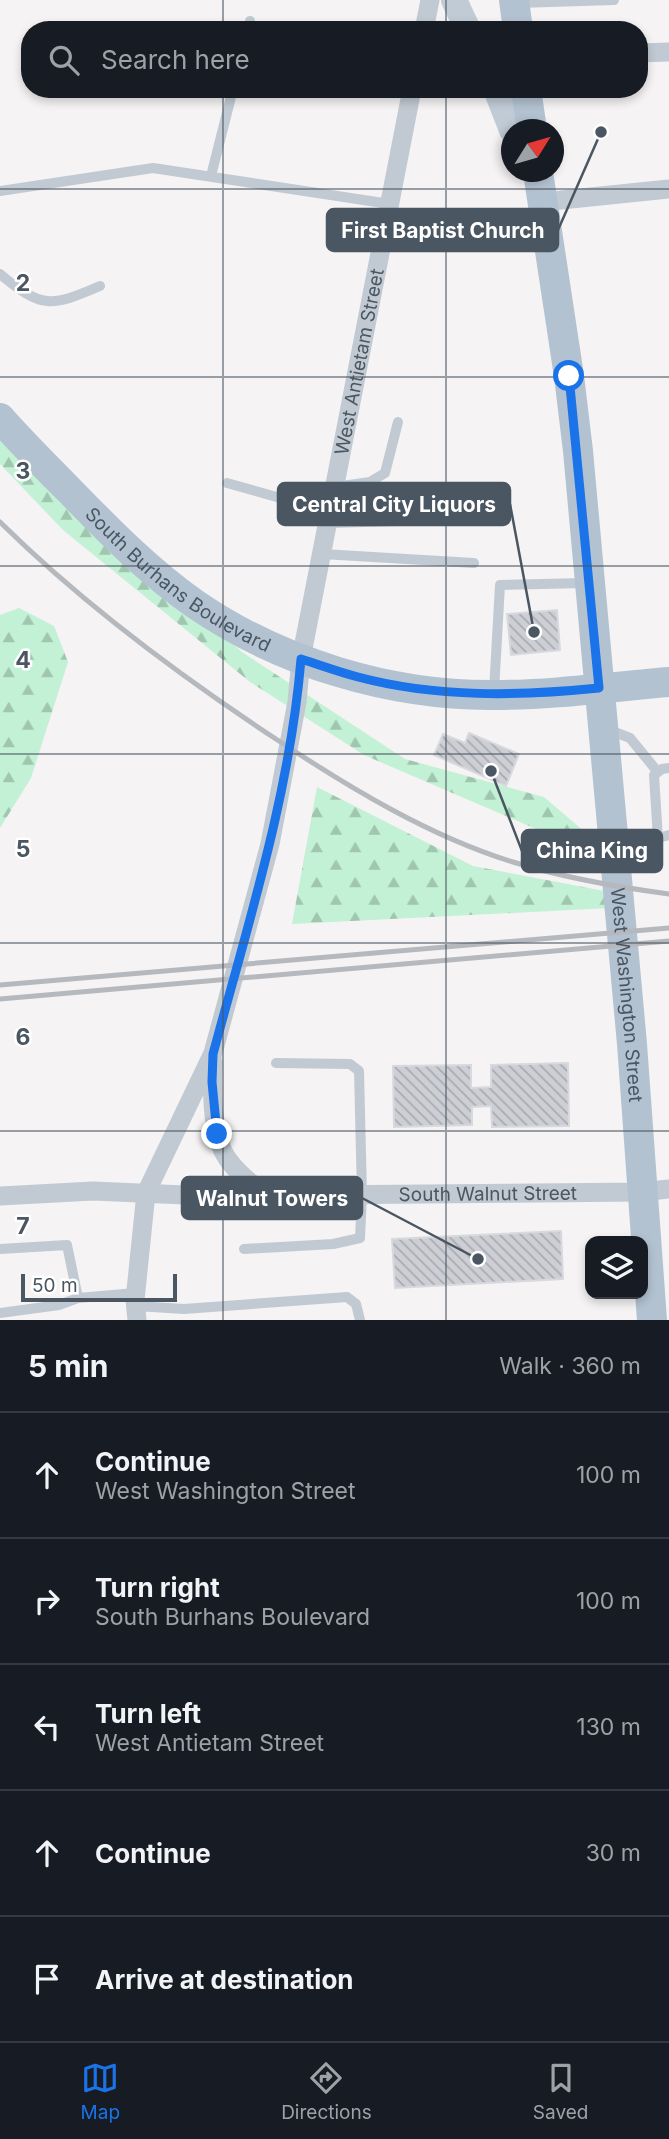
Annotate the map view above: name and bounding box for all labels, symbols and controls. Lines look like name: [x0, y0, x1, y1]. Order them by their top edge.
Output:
search box: [21, 21, 648, 98]
icon: search: [45, 41, 83, 79]
text: Search here: [101, 44, 250, 75]
north arrow: [501, 119, 564, 182]
callout: First Baptist Church: [327, 209, 558, 251]
text: First Baptist Church: [341, 218, 545, 243]
street label: West Antietam Street: [330, 267, 389, 457]
text: 2: [16, 269, 30, 297]
route start: [553, 360, 584, 391]
text: 3: [16, 457, 30, 485]
callout: Central City Liquors: [278, 483, 510, 525]
text: Central City Liquors: [292, 492, 496, 517]
street label: South Burhans Boulevard: [80, 503, 274, 657]
text: 4: [15, 646, 31, 674]
callout: China King: [522, 830, 662, 872]
text: 5: [16, 835, 30, 863]
text: China King: [536, 838, 648, 863]
street label: West Washington Street: [606, 887, 647, 1103]
text: 6: [16, 1023, 30, 1051]
route end: [201, 1118, 232, 1149]
callout: Walnut Towers: [182, 1177, 362, 1219]
street label: South Walnut Street: [398, 1182, 577, 1206]
text: Walnut Towers: [196, 1186, 348, 1211]
text: 7: [16, 1212, 30, 1240]
map controls: [585, 1236, 648, 1299]
button: layers: [585, 1236, 648, 1299]
scale bar: [21, 1271, 177, 1303]
text: 50 m: [32, 1274, 78, 1297]
text: 5 min: [28, 1348, 108, 1384]
text: Walk · 360 m: [499, 1352, 641, 1380]
text: Continue: [95, 1446, 211, 1477]
icon: ahead: [28, 1456, 66, 1494]
text: 100 m: [576, 1461, 641, 1489]
text: West Washington Street: [95, 1477, 356, 1505]
text: Turn right: [95, 1572, 220, 1603]
icon: right: [28, 1582, 66, 1620]
text: 100 m: [576, 1587, 641, 1615]
text: South Burhans Boulevard: [95, 1603, 370, 1631]
text: Turn left: [95, 1698, 201, 1729]
icon: left: [28, 1708, 66, 1746]
text: 130 m: [576, 1713, 641, 1741]
text: West Antietam Street: [95, 1729, 324, 1757]
icon: ahead: [28, 1834, 66, 1872]
text: Continue: [95, 1838, 211, 1869]
text: 30 m: [586, 1839, 641, 1867]
icon: arrive: [28, 1960, 66, 1998]
text: Arrive at destination: [95, 1964, 354, 1995]
tab: Map: [81, 2059, 120, 2124]
tab: Directions: [281, 2059, 372, 2124]
tab: Saved: [533, 2059, 588, 2124]

